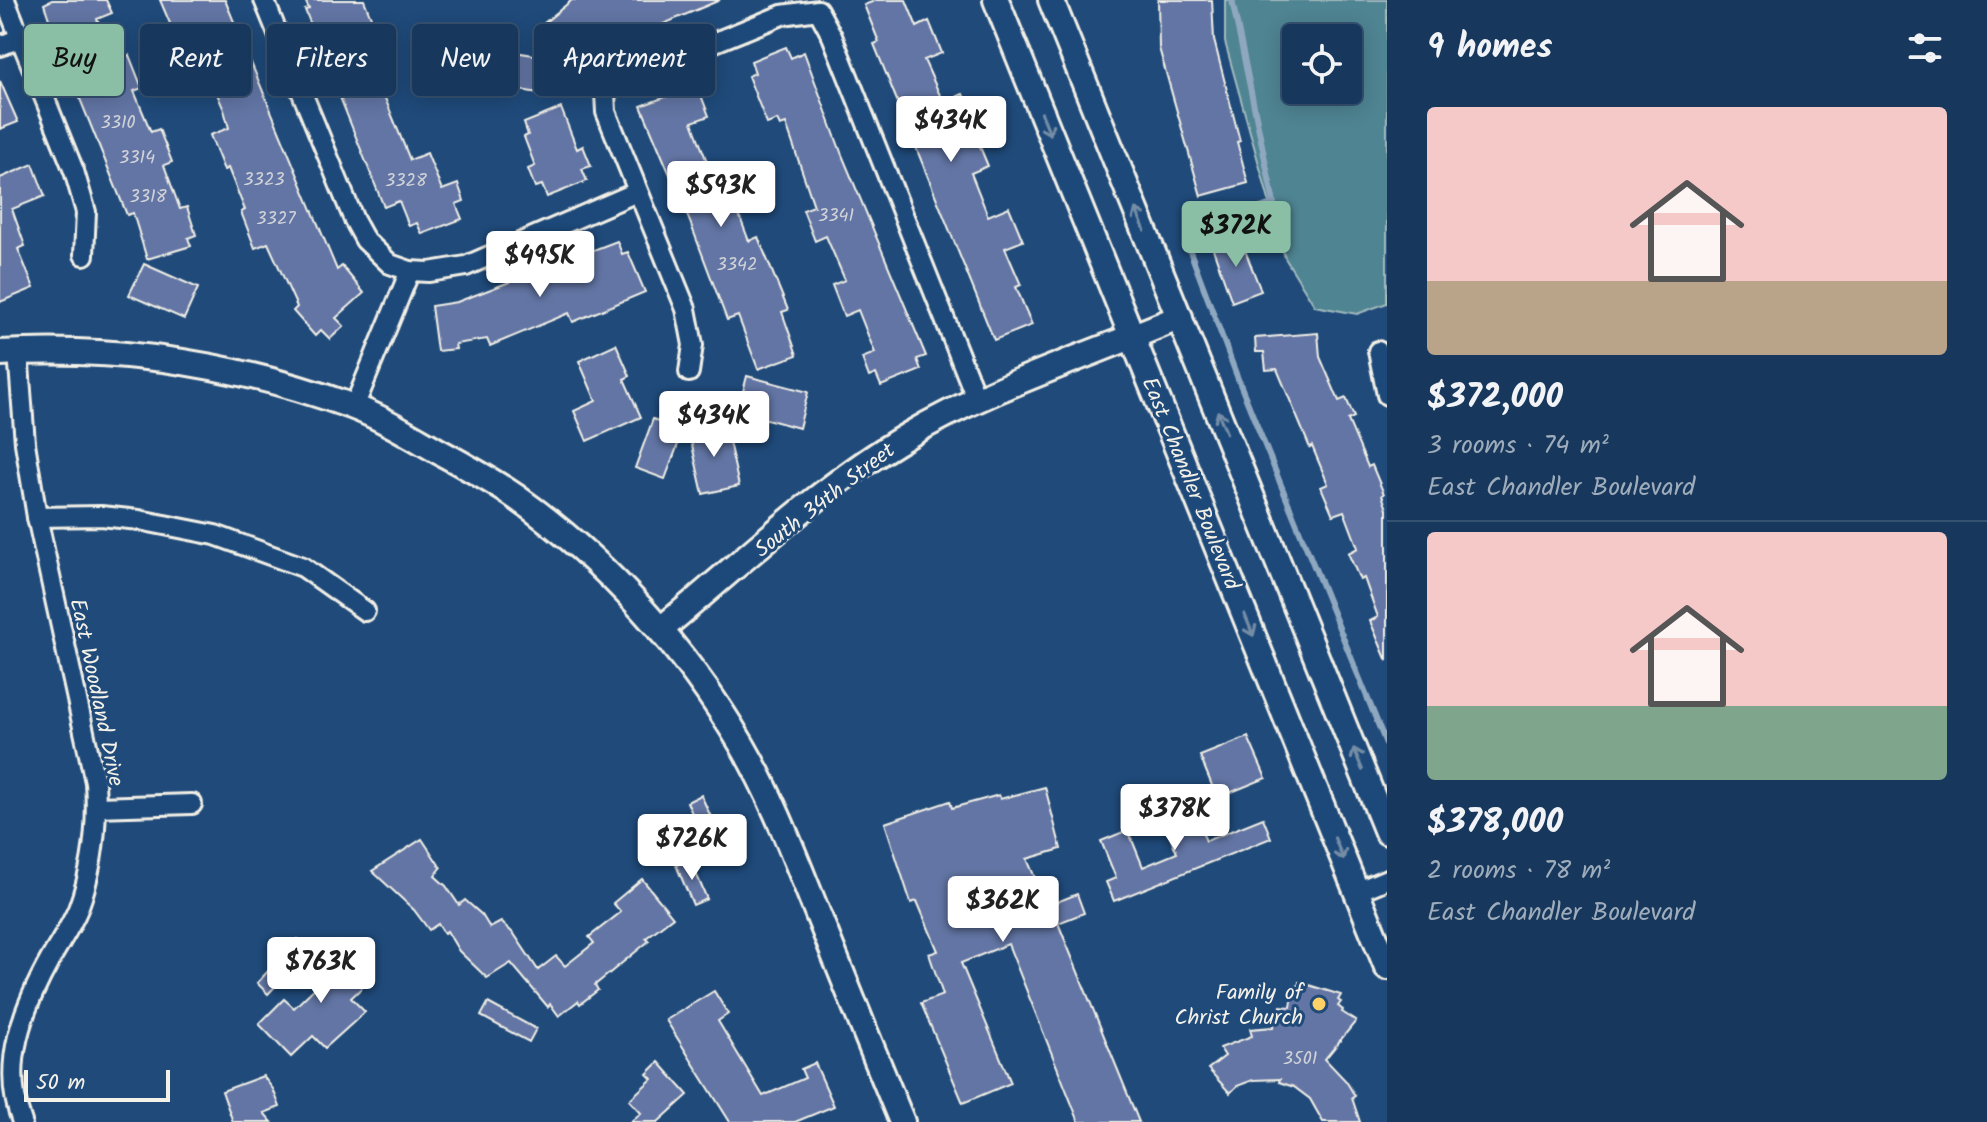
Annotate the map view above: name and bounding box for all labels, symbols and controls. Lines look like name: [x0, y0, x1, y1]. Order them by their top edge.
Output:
text: 9 homes: [1427, 21, 1552, 75]
chip: Buy: [24, 24, 124, 96]
chip: Rent: [140, 24, 251, 96]
chip: Filters: [267, 24, 396, 96]
chip: New: [412, 24, 518, 96]
chip: Apartment: [534, 24, 715, 96]
map controls: [1282, 24, 1362, 104]
button: locate: [1282, 24, 1362, 104]
icon: filters: [1903, 26, 1947, 70]
pin: $434K: [895, 96, 1007, 164]
text: $434K: [914, 101, 988, 143]
house number: 3310: [100, 109, 136, 138]
one-way arrow: [1040, 111, 1054, 136]
house number: 3314: [119, 144, 155, 173]
icon: home: [1615, 159, 1759, 303]
pin: $593K: [665, 161, 777, 229]
house number: 3323: [243, 166, 285, 195]
text: $593K: [685, 166, 757, 208]
house number: 3328: [385, 167, 427, 196]
house number: 3318: [129, 183, 167, 212]
pin: $372K: [1180, 201, 1292, 269]
house number: 3341: [818, 202, 854, 231]
house number: 3327: [256, 205, 296, 234]
text: $372K: [1200, 206, 1272, 248]
one-way arrow: [1131, 207, 1146, 232]
pin: $495K: [484, 231, 596, 299]
text: $495K: [504, 236, 576, 278]
house number: 3342: [717, 251, 757, 280]
text: $372,000: [1427, 371, 1563, 425]
street label: East Chandler Boulevard: [1131, 372, 1249, 597]
pin: $434K: [658, 391, 770, 459]
text: $434K: [677, 396, 751, 438]
one-way arrow: [1214, 410, 1228, 434]
text: 3 rooms · 74 m²: [1427, 425, 1609, 467]
street label: South 34th Street: [747, 434, 904, 567]
text: East Chandler Boulevard: [1427, 467, 1695, 509]
icon: home: [1615, 584, 1759, 728]
street label: East Woodland Drive: [59, 595, 133, 790]
one-way arrow: [1243, 612, 1257, 637]
one-way arrow: [1350, 747, 1364, 772]
pin: $378K: [1119, 784, 1231, 852]
text: $378K: [1139, 789, 1211, 831]
text: $378,000: [1427, 796, 1563, 850]
pin: $726K: [636, 814, 748, 882]
text: $726K: [656, 819, 728, 861]
one-way arrow: [1333, 836, 1348, 861]
text: 2 rooms · 78 m²: [1427, 850, 1610, 892]
pin: $362K: [947, 876, 1059, 944]
text: $362K: [966, 881, 1040, 923]
text: East Chandler Boulevard: [1427, 892, 1695, 934]
pin: $763K: [265, 937, 377, 1005]
text: $763K: [285, 942, 357, 984]
place label: Family of Christ Church: [1174, 976, 1306, 1036]
marker: Family of Christ Church: [1310, 995, 1328, 1013]
house number: 3501: [1283, 1045, 1317, 1074]
scale bar: [24, 1066, 170, 1102]
text: 50 m: [36, 1066, 85, 1101]

